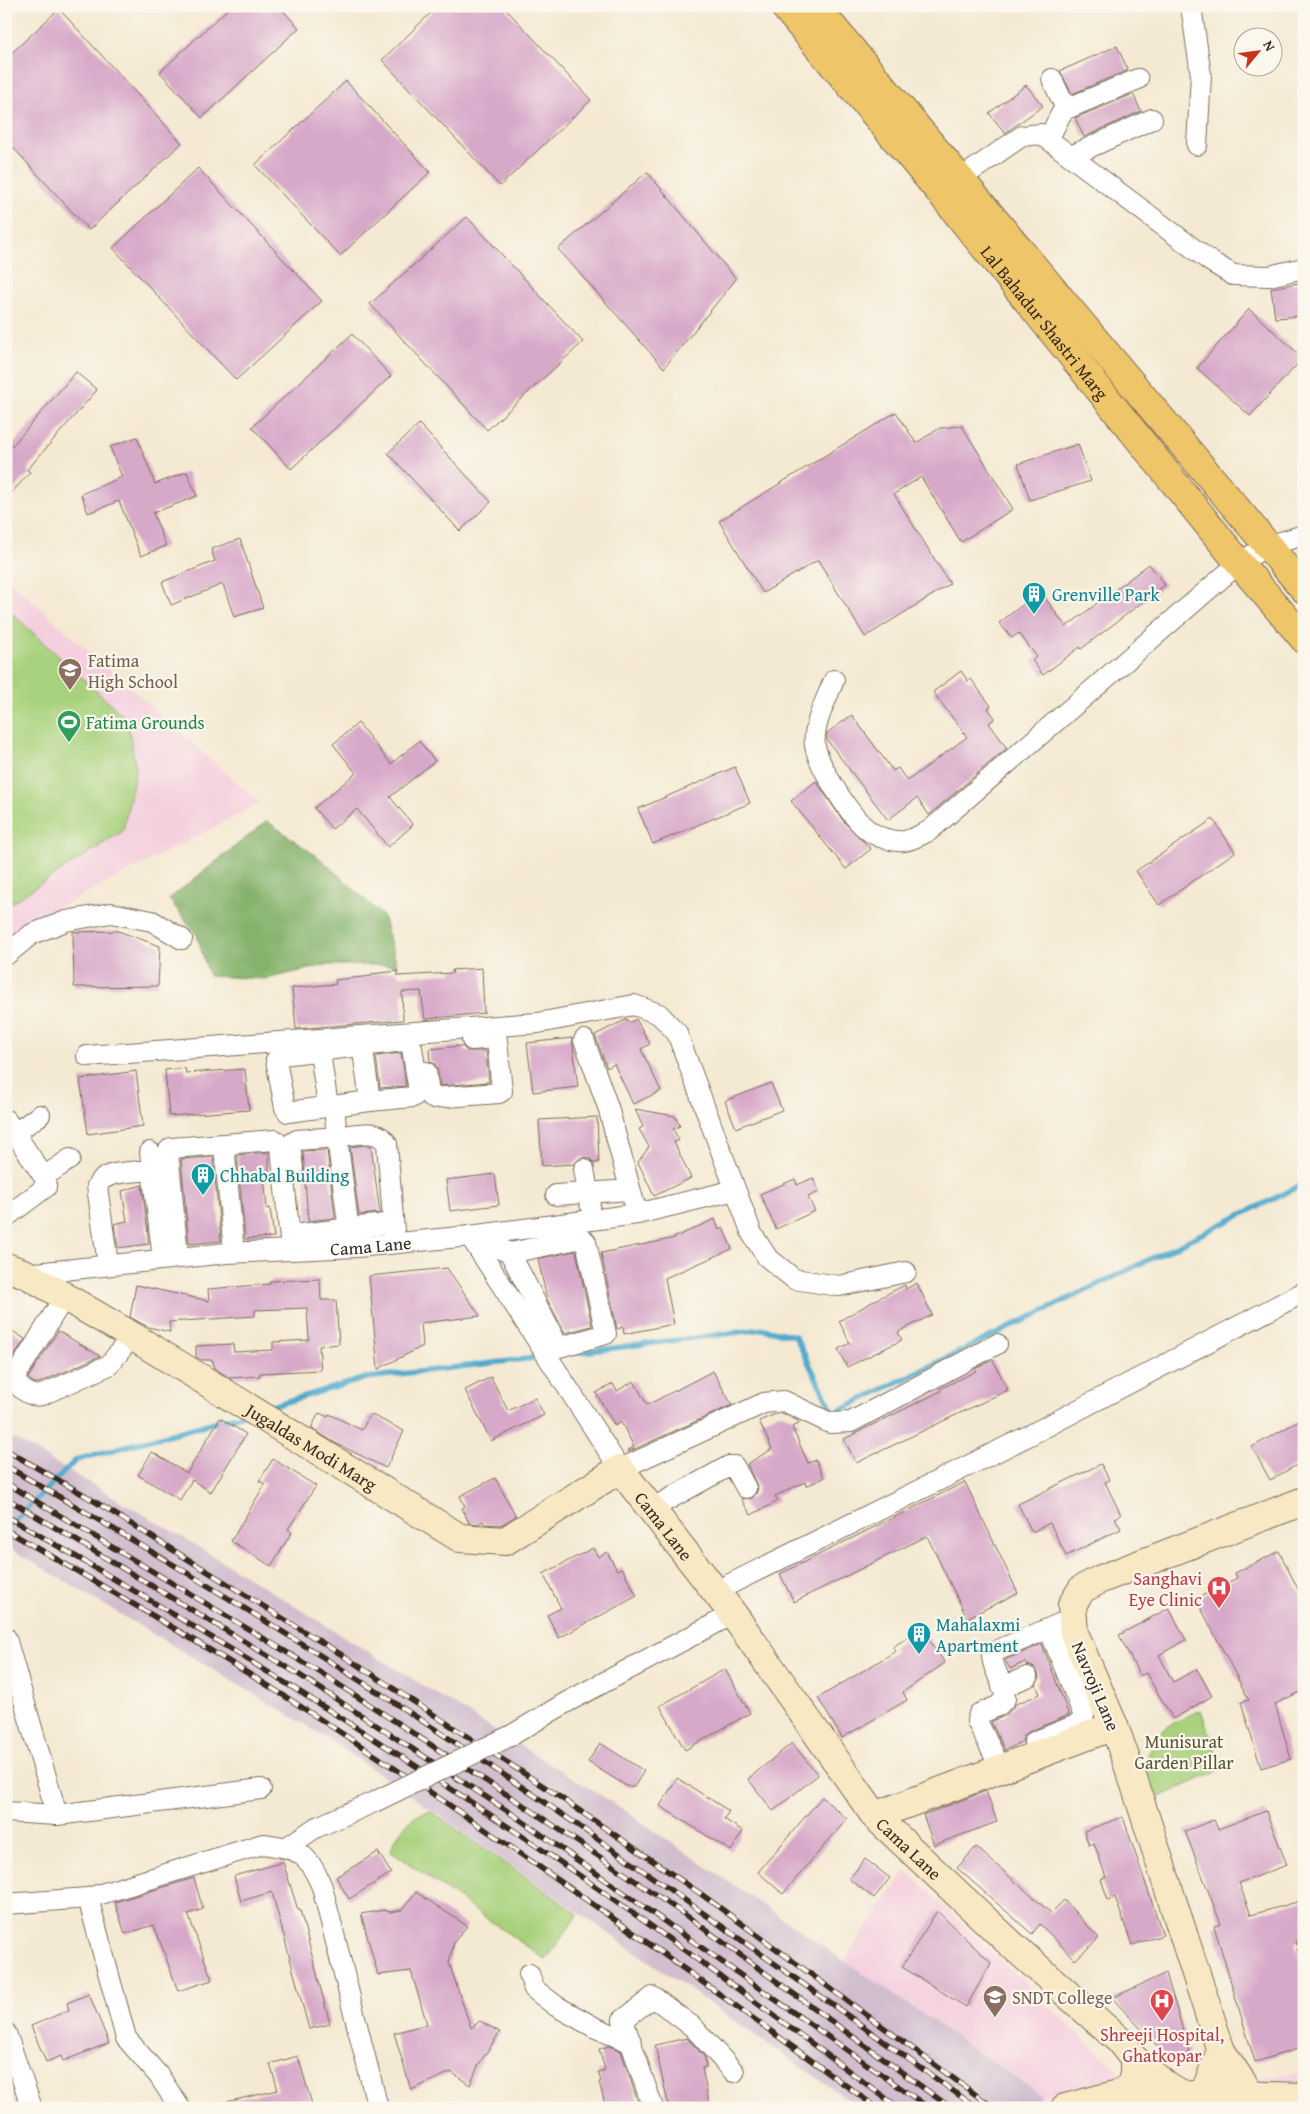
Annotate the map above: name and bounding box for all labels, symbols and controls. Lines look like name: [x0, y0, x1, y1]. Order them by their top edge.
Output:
north arrow: [1232, 28, 1282, 78]
text: N: [1258, 37, 1281, 55]
street label: Lal Bahadur Shastri Marg: [974, 239, 1116, 405]
building icon: Grenville Park: [1021, 581, 1047, 615]
place label: Grenville Park: [1052, 581, 1160, 608]
place label: Fatima High School: [88, 647, 178, 695]
school or university icon: Fatima High School: [57, 657, 83, 691]
sports icon: Fatima Grounds: [56, 709, 82, 743]
place label: Fatima Grounds: [86, 709, 205, 736]
building icon: Chhabal Building: [190, 1162, 216, 1196]
place label: Chhabal Building: [220, 1162, 349, 1189]
street label: Cama Lane: [329, 1228, 413, 1262]
street label: Jugaldas Modi Marg: [239, 1395, 382, 1497]
street label: Cama Lane: [629, 1485, 700, 1566]
place label: Sanghavi Eye Clinic: [1129, 1565, 1202, 1613]
hospital icon: Sanghavi Eye Clinic: [1206, 1575, 1232, 1609]
place label: Mahalaxmi Apartment: [936, 1611, 1020, 1659]
building icon: Mahalaxmi Apartment: [906, 1621, 932, 1655]
street label: Navroji Lane: [1065, 1637, 1127, 1735]
park label: Munisurat Garden Pillar: [1134, 1728, 1234, 1776]
street label: Cama Lane: [871, 1811, 948, 1886]
school or university icon: SNDT College: [982, 1984, 1008, 2018]
place label: SNDT College: [1012, 1984, 1112, 2011]
hospital icon: Shreeji Hospital, Ghatkopar: [1149, 1988, 1175, 2022]
place label: Shreeji Hospital, Ghatkopar: [1100, 2021, 1224, 2069]

